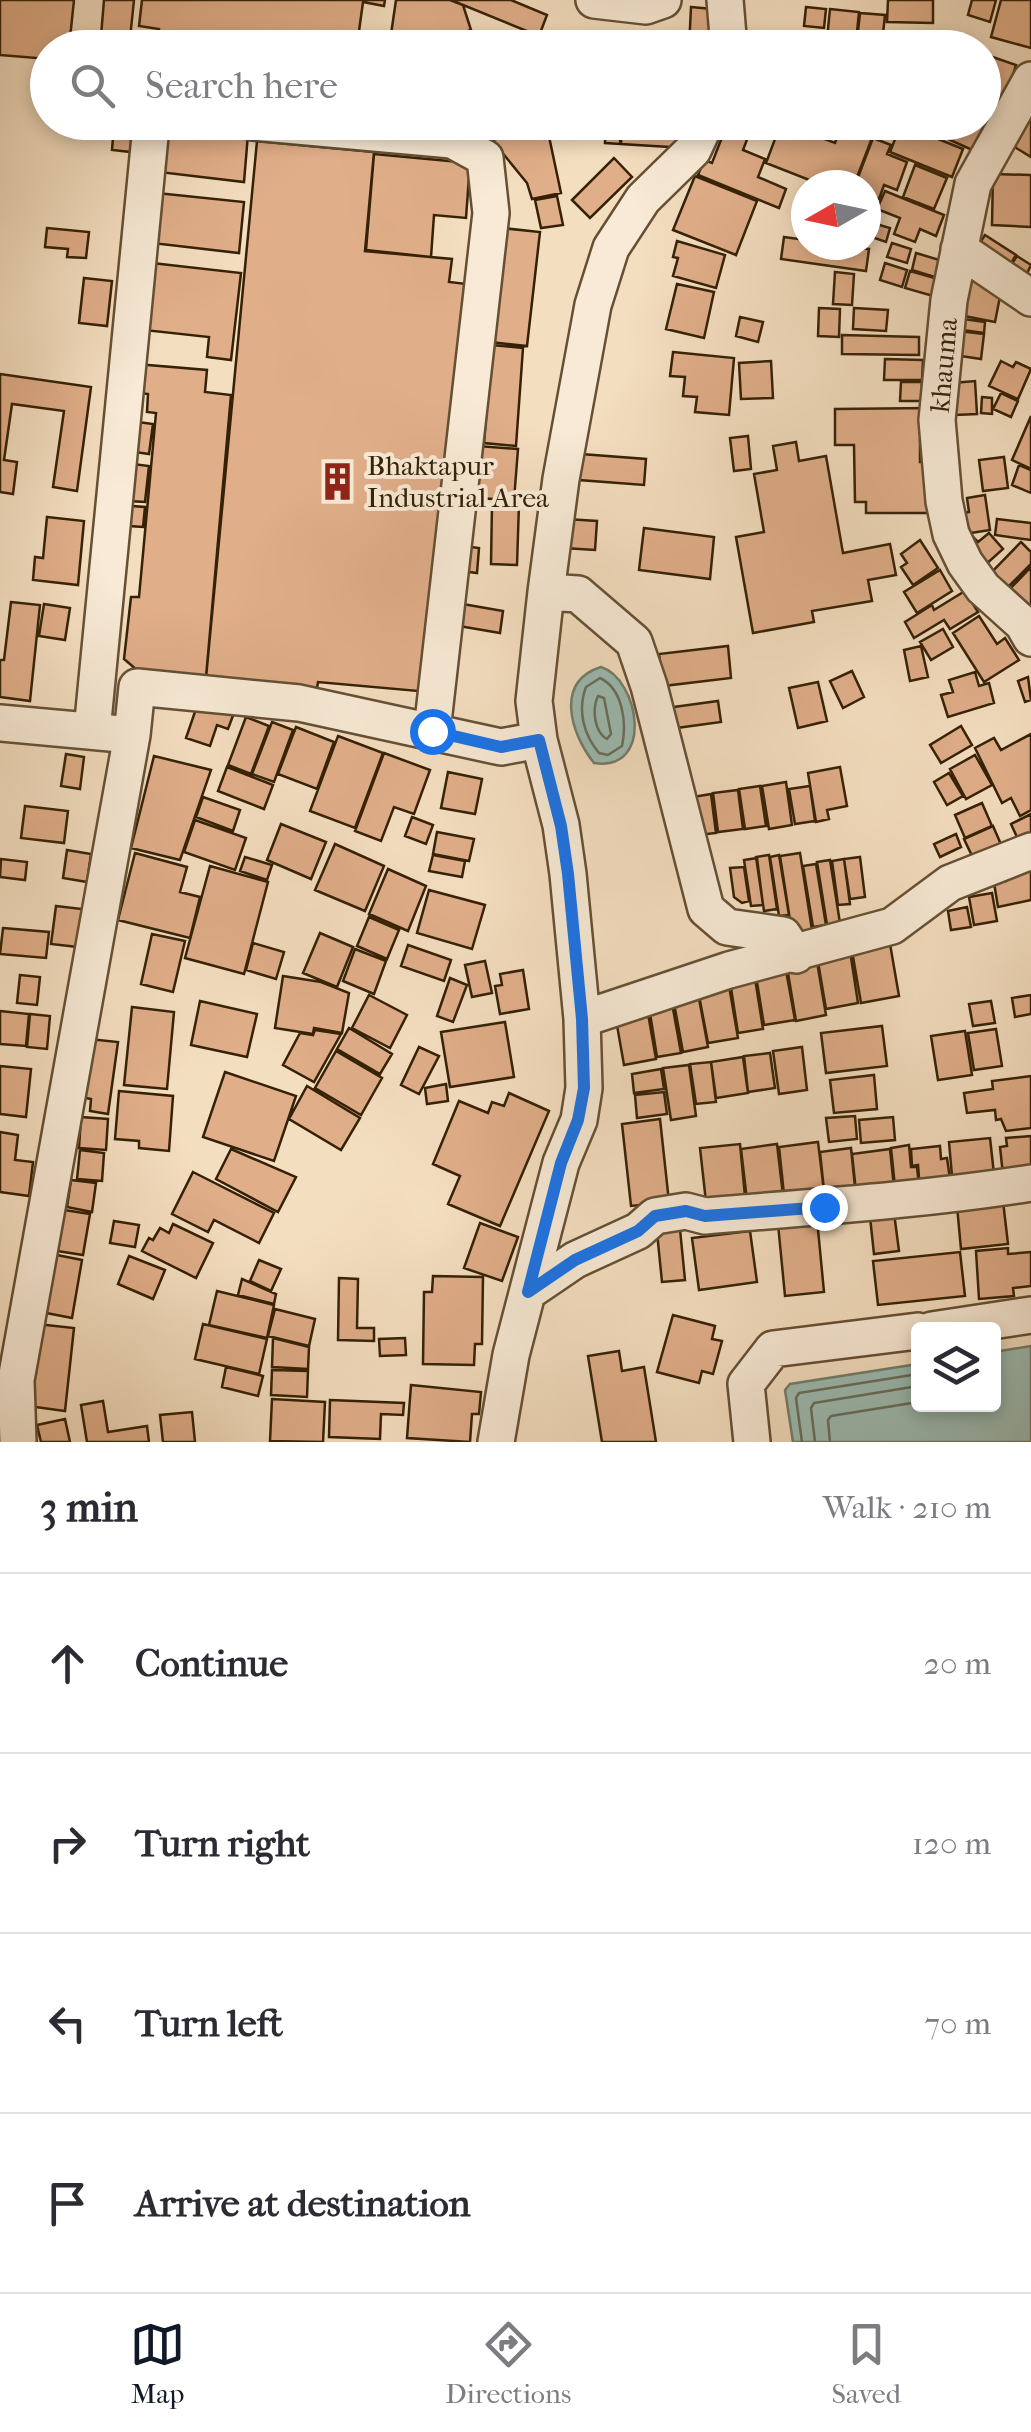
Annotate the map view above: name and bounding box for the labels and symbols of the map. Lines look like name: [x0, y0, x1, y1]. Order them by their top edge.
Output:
north arrow: [791, 170, 881, 260]
street label: khauma: [923, 315, 964, 414]
place label: Bhaktapur Industrial Area: [367, 449, 550, 514]
building icon: Bhaktapur Industrial Area: [316, 460, 358, 502]
route start: [410, 709, 456, 755]
route end: [802, 1185, 848, 1231]

